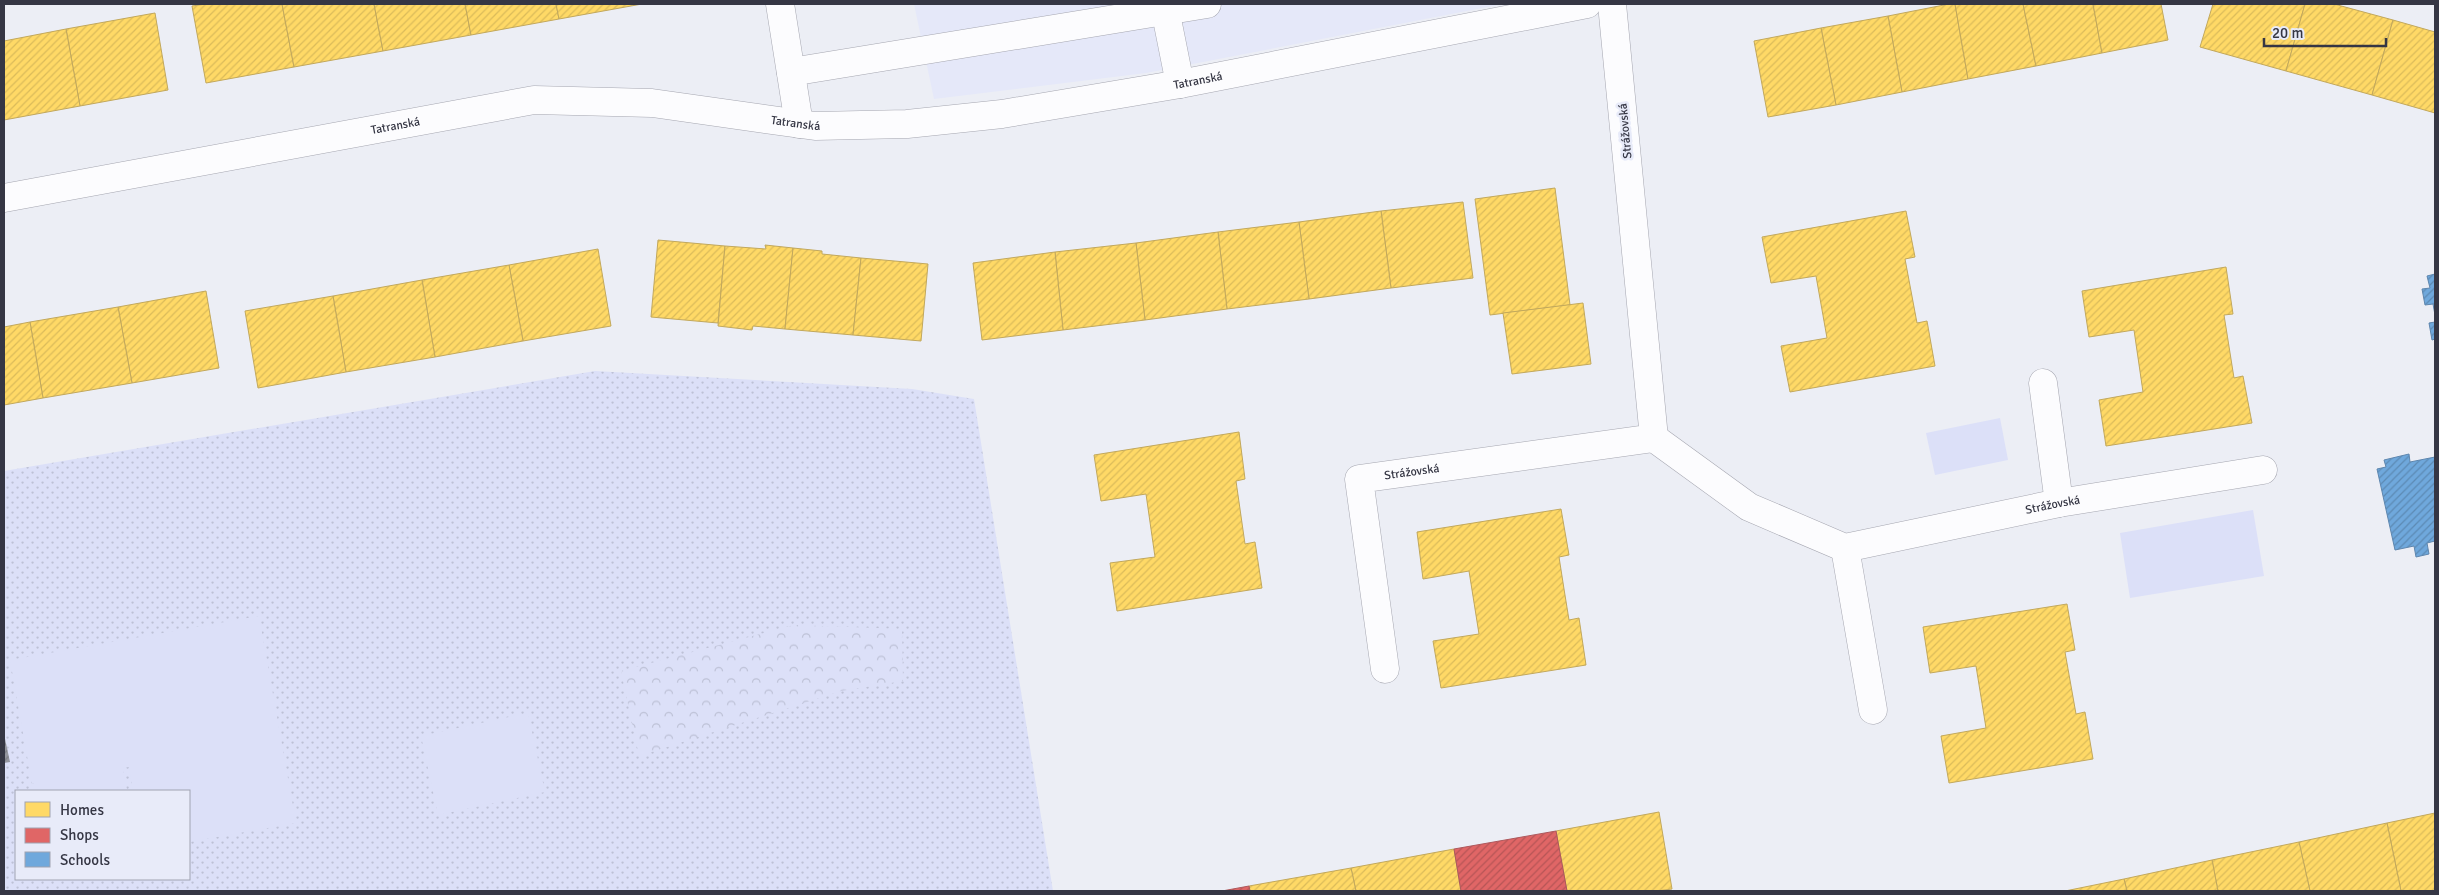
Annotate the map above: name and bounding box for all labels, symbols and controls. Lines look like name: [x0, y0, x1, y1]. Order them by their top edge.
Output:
scale bar: [2264, 15, 2386, 47]
text: 20 m: [2272, 24, 2303, 42]
street label: Tatranská: [1172, 69, 1224, 93]
street label: Strážovská: [1616, 103, 1635, 159]
street label: Tatranská: [770, 113, 820, 134]
street label: Tatranská: [370, 114, 421, 138]
street label: Strážovská: [1383, 461, 1440, 483]
street label: Strážovská: [2024, 493, 2081, 518]
legend: [15, 790, 190, 880]
text: Homes: [60, 801, 104, 819]
text: Shops: [60, 826, 99, 844]
text: Schools: [60, 851, 111, 869]

